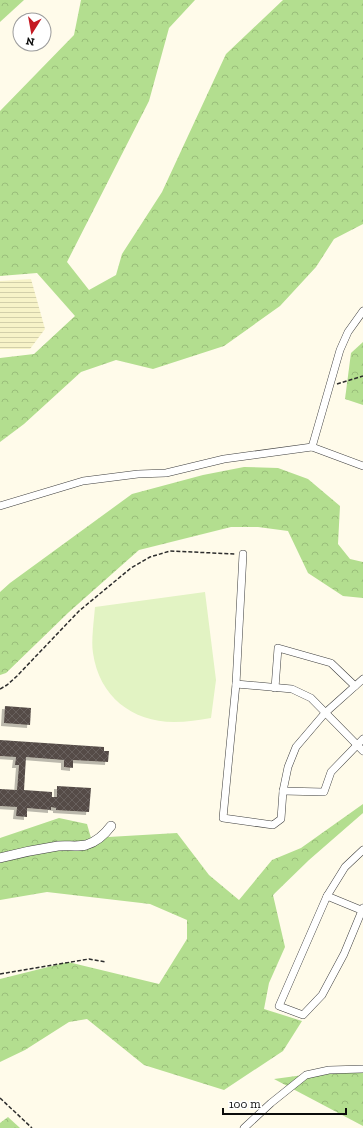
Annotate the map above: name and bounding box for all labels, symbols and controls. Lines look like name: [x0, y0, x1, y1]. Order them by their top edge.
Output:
north arrow: [12, 12, 52, 52]
text: N: [24, 34, 36, 49]
scale bar: [223, 1090, 346, 1116]
text: 100 m: [229, 1097, 261, 1111]

